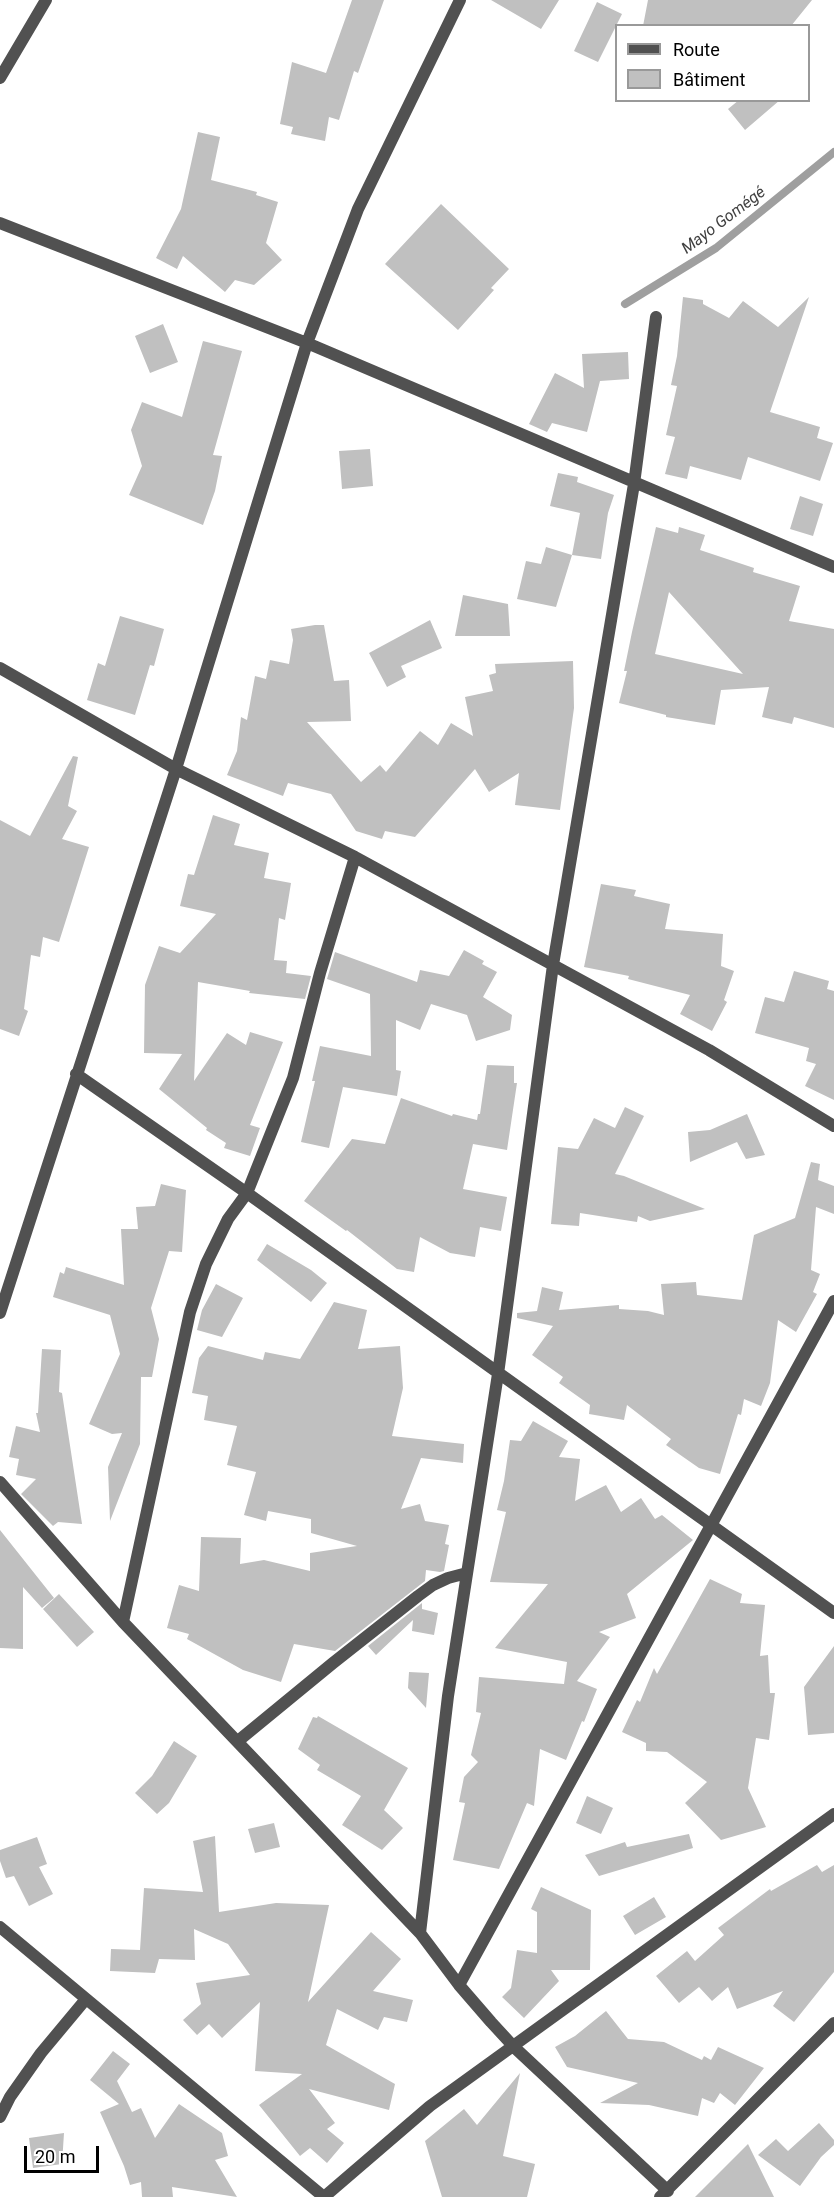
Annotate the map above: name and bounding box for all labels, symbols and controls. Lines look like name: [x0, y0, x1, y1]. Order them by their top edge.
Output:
legend: [615, 24, 810, 102]
text: Route: [673, 39, 720, 60]
text: Bâtiment: [673, 69, 745, 90]
water label: Mayo Gomégé: [678, 183, 770, 259]
scale bar: [27, 2134, 102, 2172]
text: 20 m: [35, 2146, 75, 2167]

